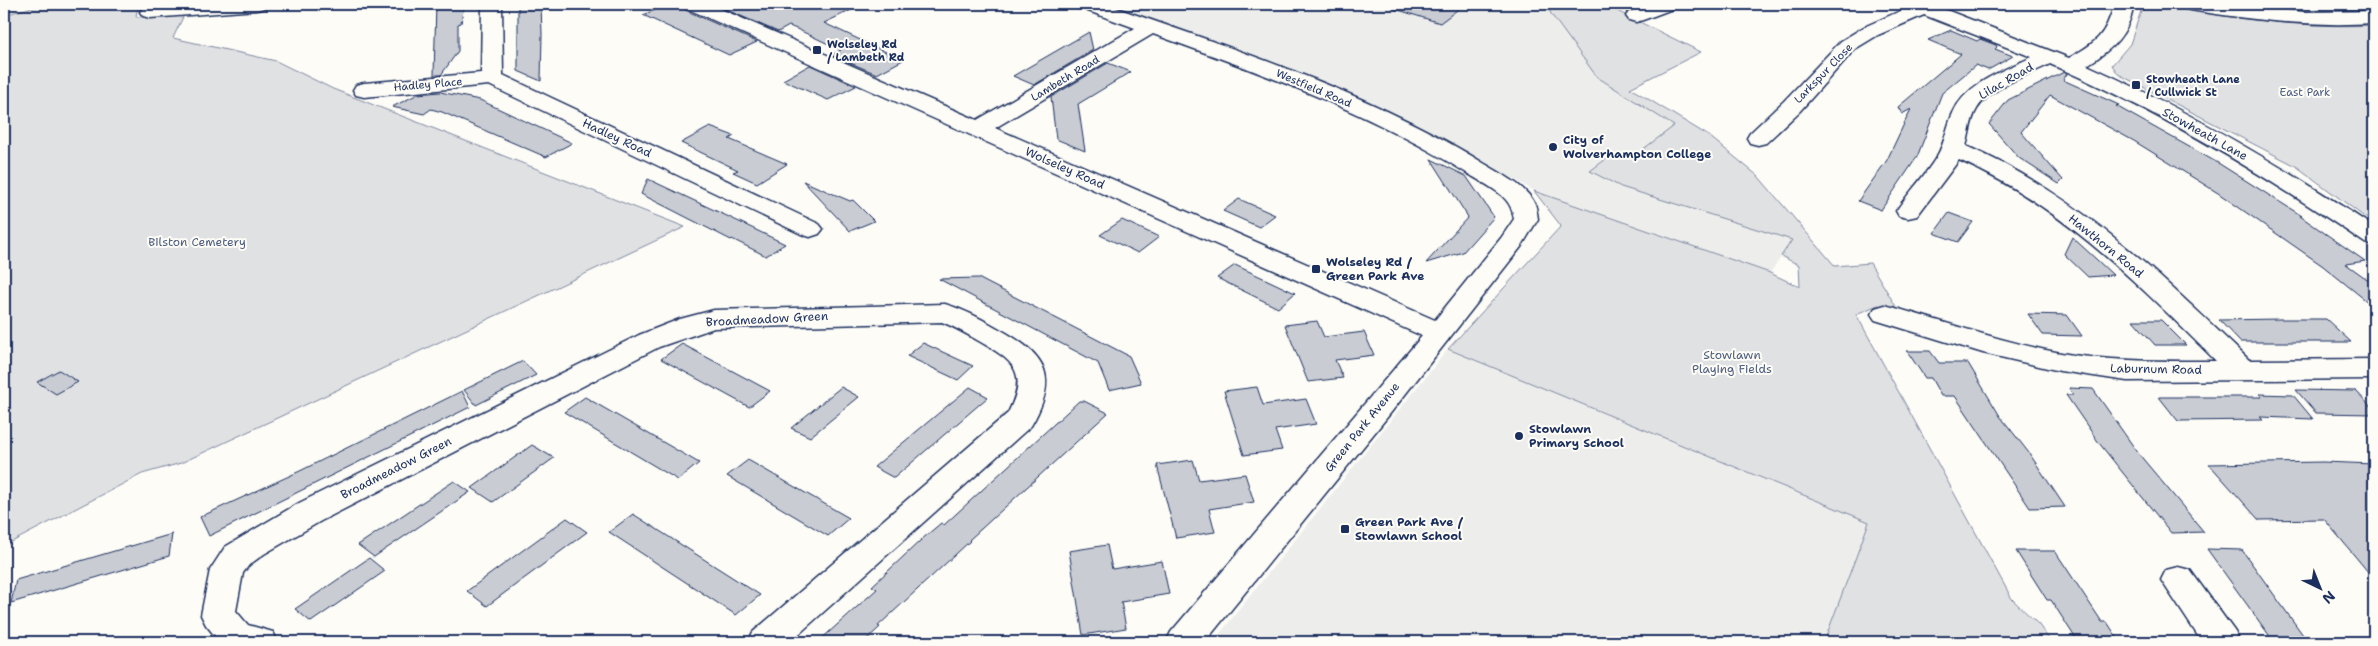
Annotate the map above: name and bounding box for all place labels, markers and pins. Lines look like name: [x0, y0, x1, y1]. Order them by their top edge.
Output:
place label: Wolseley Rd / Lambeth Rd: [827, 37, 905, 65]
marker: Wolseley Rd / Lambeth Rd: [811, 44, 823, 56]
place label: Stowheath Lane / Cullwick St: [2146, 72, 2240, 100]
marker: Stowheath Lane / Cullwick St: [2130, 79, 2142, 91]
place label: City of Wolverhampton College: [1563, 132, 1711, 162]
marker: City of Wolverhampton College: [1547, 141, 1559, 153]
place label: Wolseley Rd / Green Park Ave: [1326, 254, 1424, 284]
marker: Wolseley Rd / Green Park Ave: [1310, 263, 1322, 275]
place label: Stowlawn Primary School: [1529, 421, 1624, 451]
marker: Stowlawn Primary School: [1513, 430, 1525, 442]
place label: Green Park Ave / Stowlawn School: [1355, 514, 1464, 544]
marker: Green Park Ave / Stowlawn School: [1339, 523, 1351, 535]

